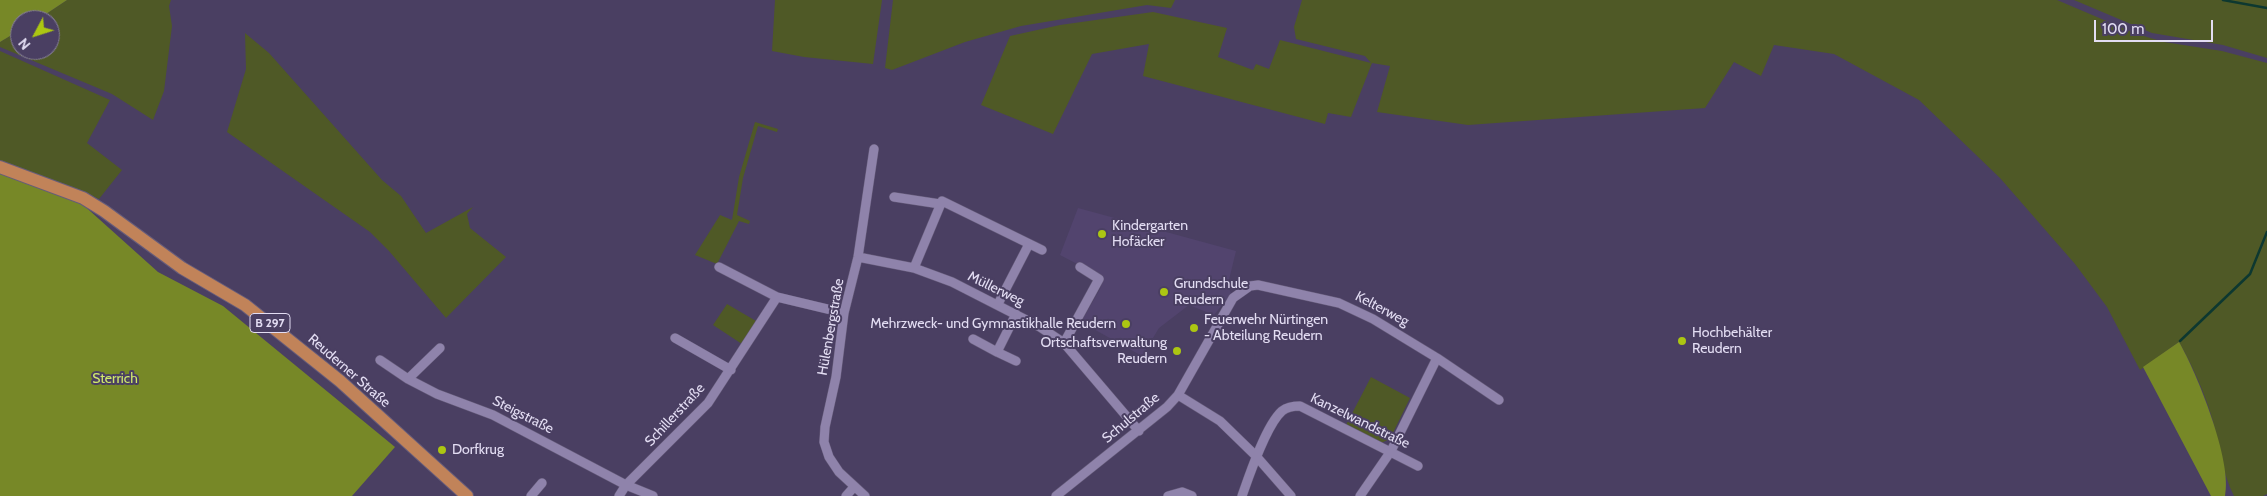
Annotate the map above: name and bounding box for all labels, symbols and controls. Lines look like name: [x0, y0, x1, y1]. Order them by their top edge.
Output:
north arrow: [10, 10, 60, 60]
scale bar: [2097, 10, 2216, 42]
text: 100 m: [2102, 20, 2144, 38]
text: N: [14, 34, 34, 54]
place label: Kindergarten Hofäcker: [1112, 218, 1188, 250]
marker: Kindergarten Hofäcker: [1096, 228, 1108, 240]
street label: Müllerweg: [965, 268, 1027, 310]
place label: Grundschule Reudern: [1174, 276, 1248, 308]
street label: Hülenbergstraße: [814, 277, 848, 377]
marker: Grundschule Reudern: [1158, 286, 1170, 298]
street label: Kelterweg: [1352, 288, 1412, 330]
place label: Feuerwehr Nürtingen - Abteilung Reudern: [1204, 312, 1328, 344]
road number: B 297: [250, 314, 290, 332]
place label: Mehrzweck- und Gymnastikhalle Reudern: [870, 316, 1116, 332]
marker: Mehrzweck- und Gymnastikhalle Reudern: [1120, 318, 1132, 330]
marker: Feuerwehr Nürtingen - Abteilung Reudern: [1188, 322, 1200, 334]
place label: Hochbehälter Reudern: [1692, 325, 1772, 358]
street label: Reuderner Straße: [304, 331, 394, 411]
place label: Ortschaftsverwaltung Reudern: [1040, 335, 1167, 368]
marker: Hochbehälter Reudern: [1676, 335, 1688, 347]
marker: Ortschaftsverwaltung Reudern: [1171, 345, 1183, 357]
park label: Sterrich: [92, 371, 138, 387]
street label: Schillerstraße: [642, 380, 708, 450]
street label: Schulstraße: [1099, 389, 1163, 447]
street label: Kanzelwandstraße: [1308, 390, 1412, 452]
street label: Steigstraße: [490, 392, 556, 438]
place label: Dorfkrug: [452, 442, 504, 458]
marker: Dorfkrug: [436, 444, 448, 456]

